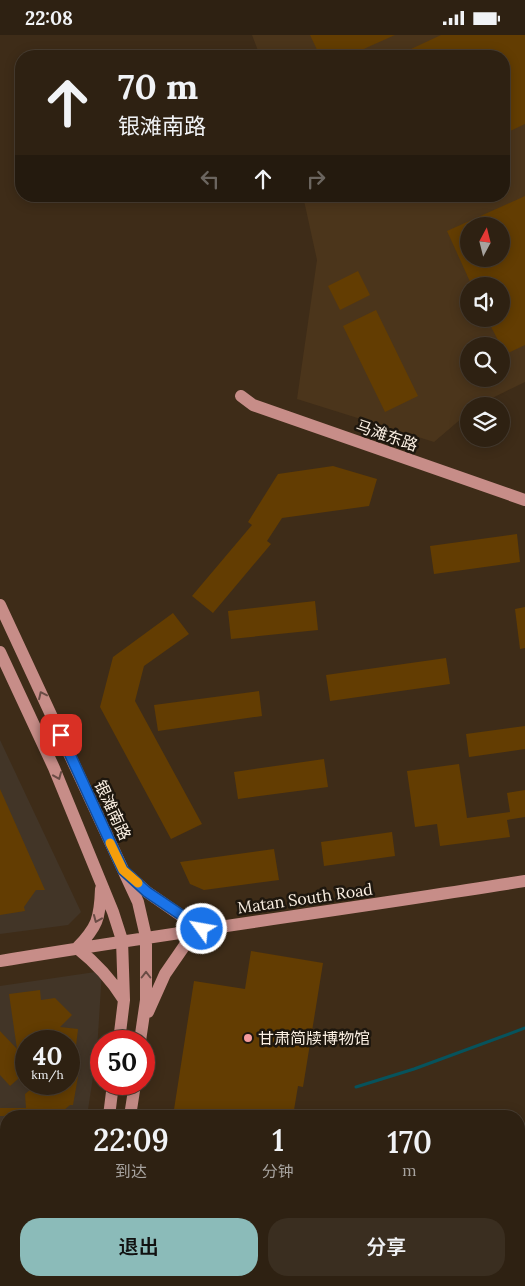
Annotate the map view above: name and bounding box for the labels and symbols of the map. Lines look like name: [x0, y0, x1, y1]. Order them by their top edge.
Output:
north arrow: [460, 217, 510, 267]
street label: 马滩东路: [353, 415, 421, 455]
one-way arrow: [38, 691, 49, 700]
pin: [40, 714, 82, 756]
one-way arrow: [51, 771, 62, 780]
street label: 银滩南路: [90, 777, 136, 843]
street label: Matan South Road: [236, 879, 374, 917]
position arrow: [175, 902, 227, 954]
one-way arrow: [93, 914, 104, 923]
one-way arrow: [141, 971, 151, 979]
place label: 甘肃简牍博物馆: [258, 1028, 370, 1048]
speed limit sign: 50: [90, 1030, 155, 1095]
marker: 甘肃简牍博物馆: [242, 1032, 254, 1044]

